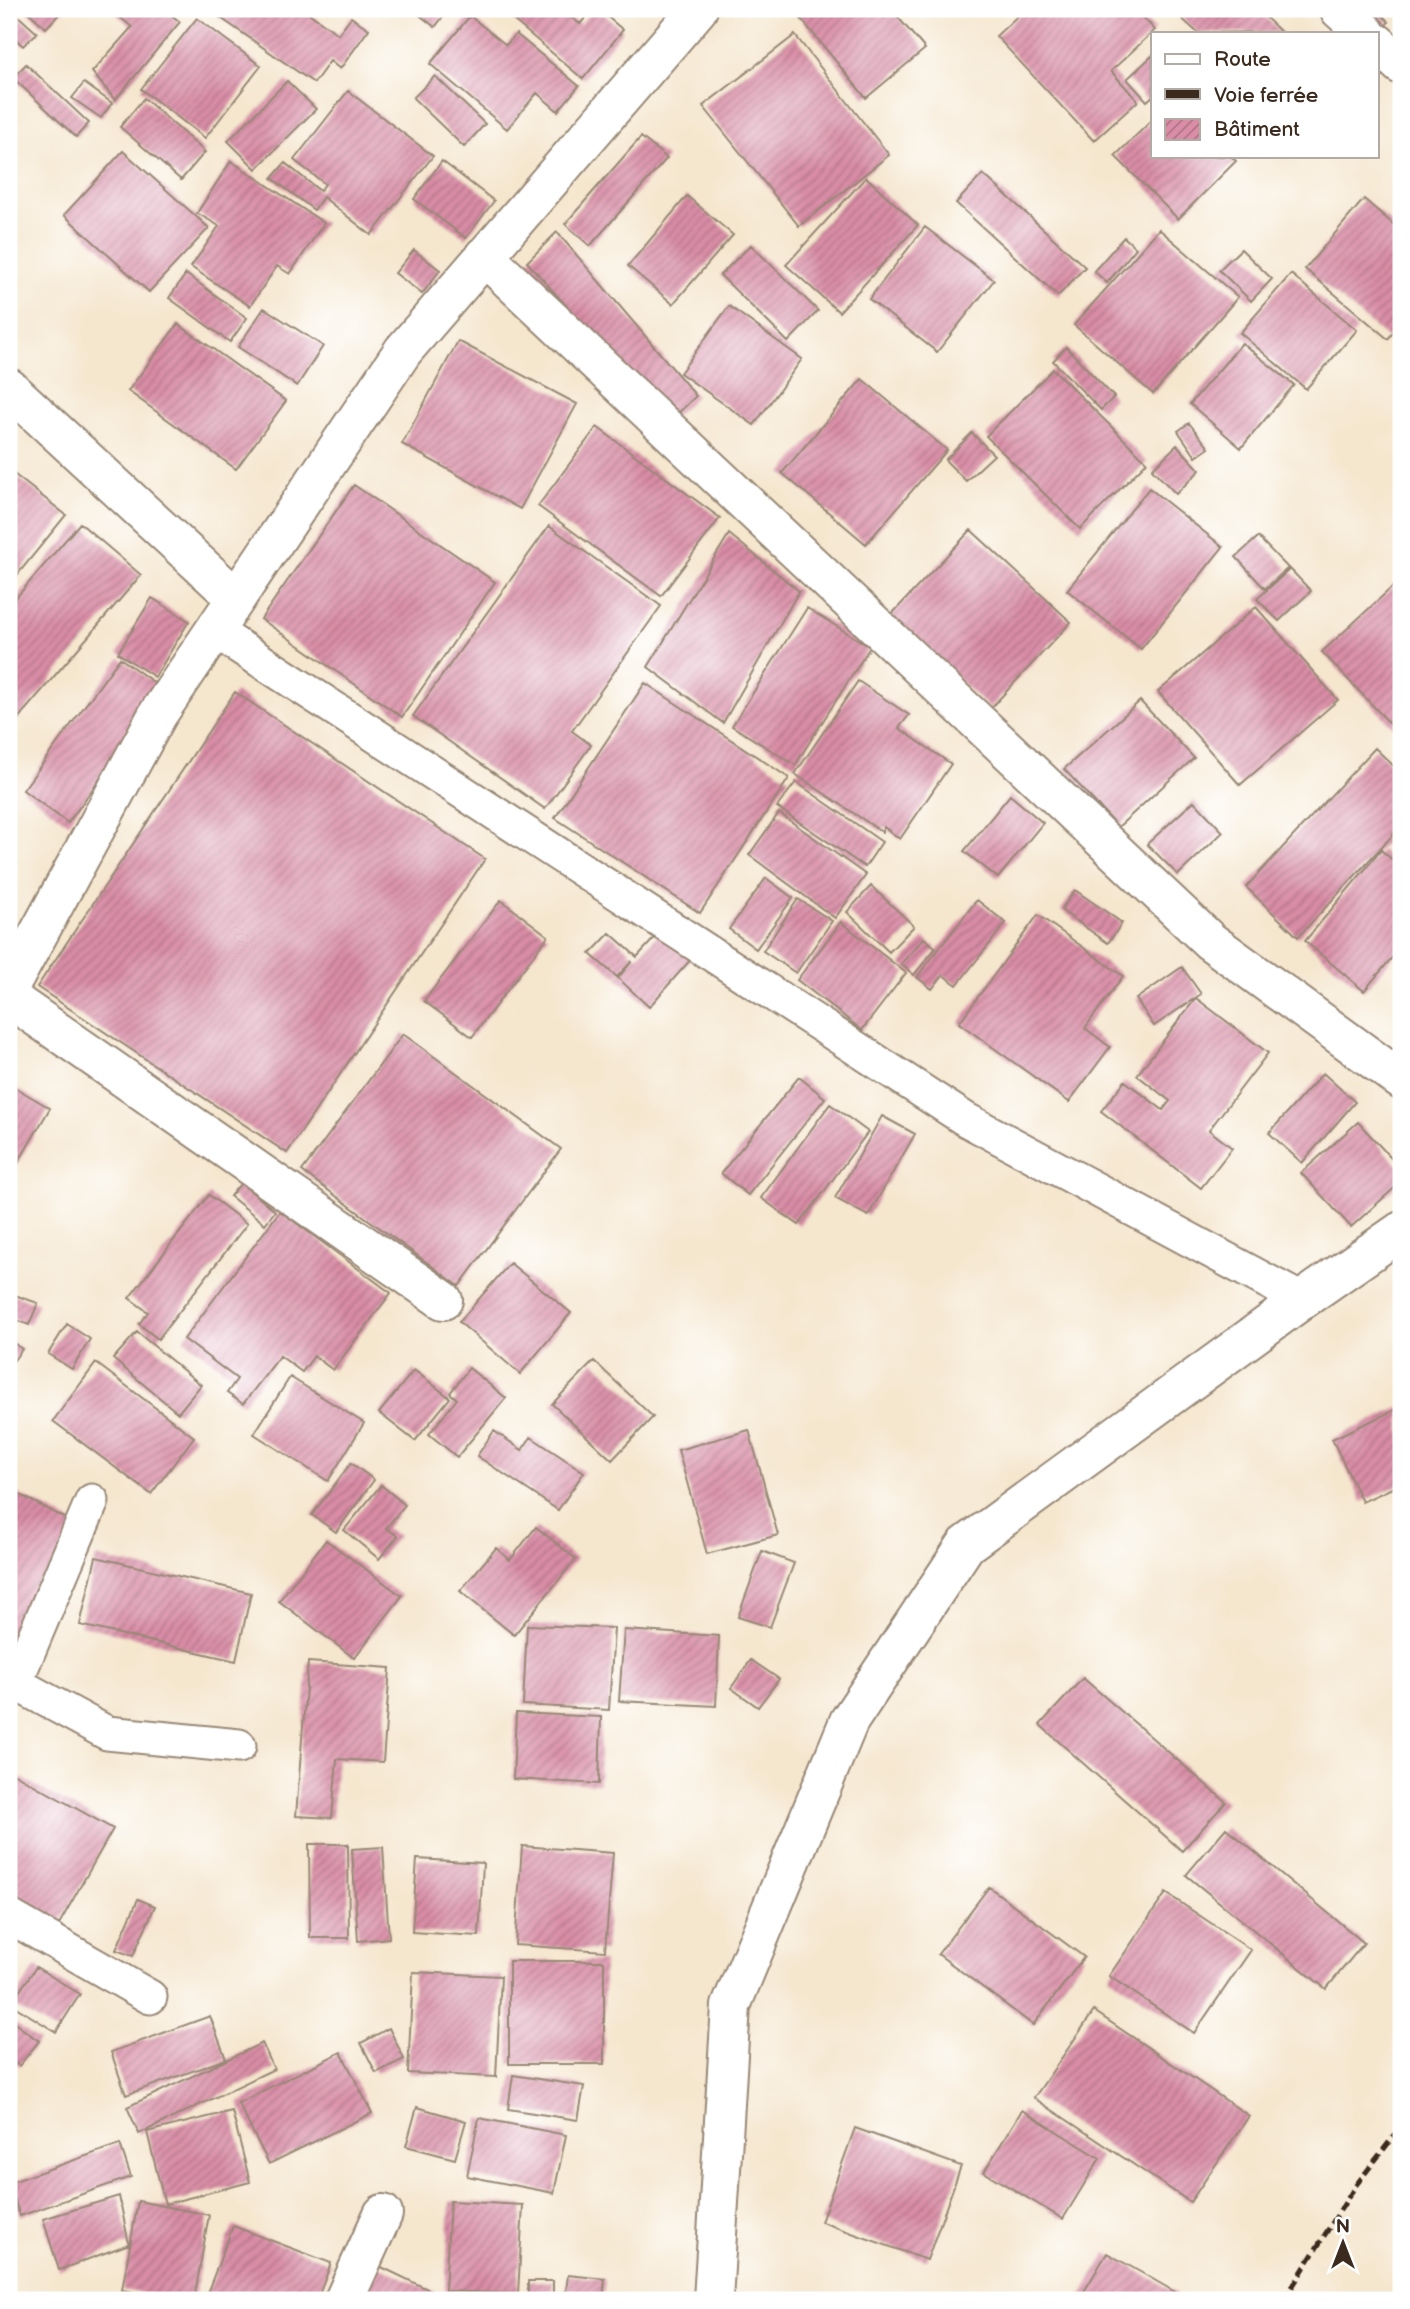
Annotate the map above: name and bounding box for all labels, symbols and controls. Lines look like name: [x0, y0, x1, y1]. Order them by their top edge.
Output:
legend: [1151, 32, 1378, 158]
text: Route: [1214, 47, 1271, 72]
text: Voie ferrée: [1214, 83, 1318, 108]
text: Bâtiment: [1214, 117, 1300, 142]
north arrow: [1308, 2208, 1378, 2278]
text: N: [1336, 2216, 1350, 2239]

